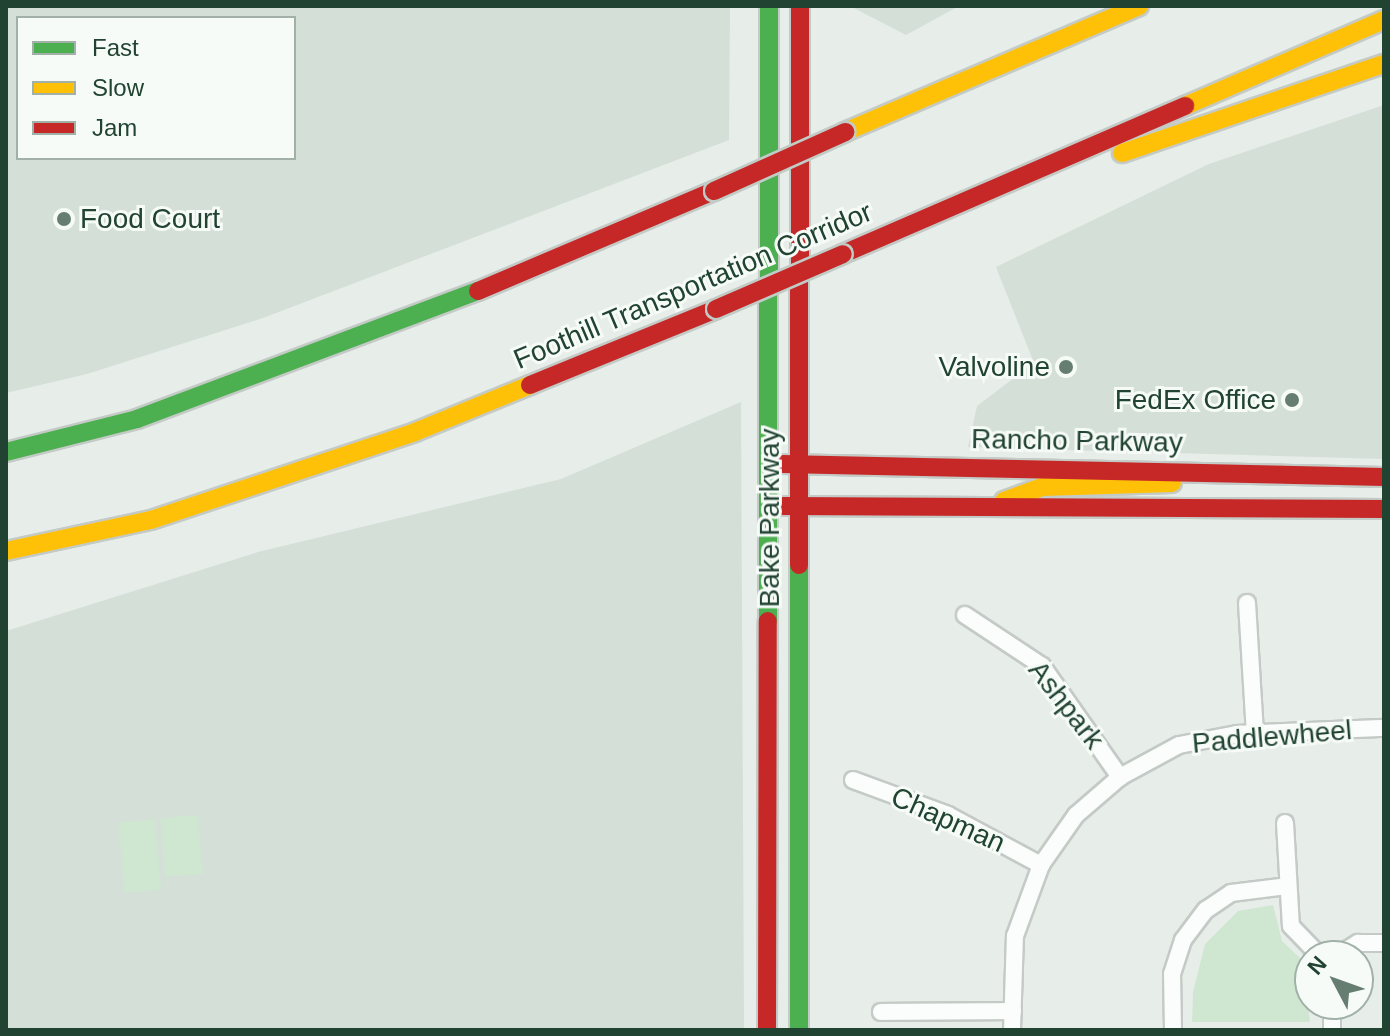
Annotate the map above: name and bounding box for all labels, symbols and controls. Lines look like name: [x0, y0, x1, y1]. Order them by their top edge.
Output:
legend: [16, 16, 296, 160]
text: Fast: [92, 34, 139, 61]
text: Slow: [92, 74, 144, 101]
text: Jam: [92, 114, 137, 141]
street label: Foothill Transportation Corridor: [509, 195, 877, 377]
place label: Food Court: [80, 202, 220, 236]
marker: Food Court: [55, 210, 73, 228]
place label: Valvoline: [938, 350, 1050, 384]
marker: Valvoline: [1057, 358, 1075, 376]
place label: FedEx Office: [1115, 383, 1276, 417]
marker: FedEx Office: [1283, 391, 1301, 409]
street label: Rancho Parkway: [971, 422, 1183, 460]
street label: Bake Parkway: [753, 429, 787, 607]
street label: Ashpark: [1021, 654, 1111, 756]
street label: Paddlewheel: [1191, 713, 1353, 761]
street label: Chapman: [886, 780, 1010, 860]
north arrow: [1294, 940, 1374, 1020]
text: N: [1302, 951, 1332, 979]

